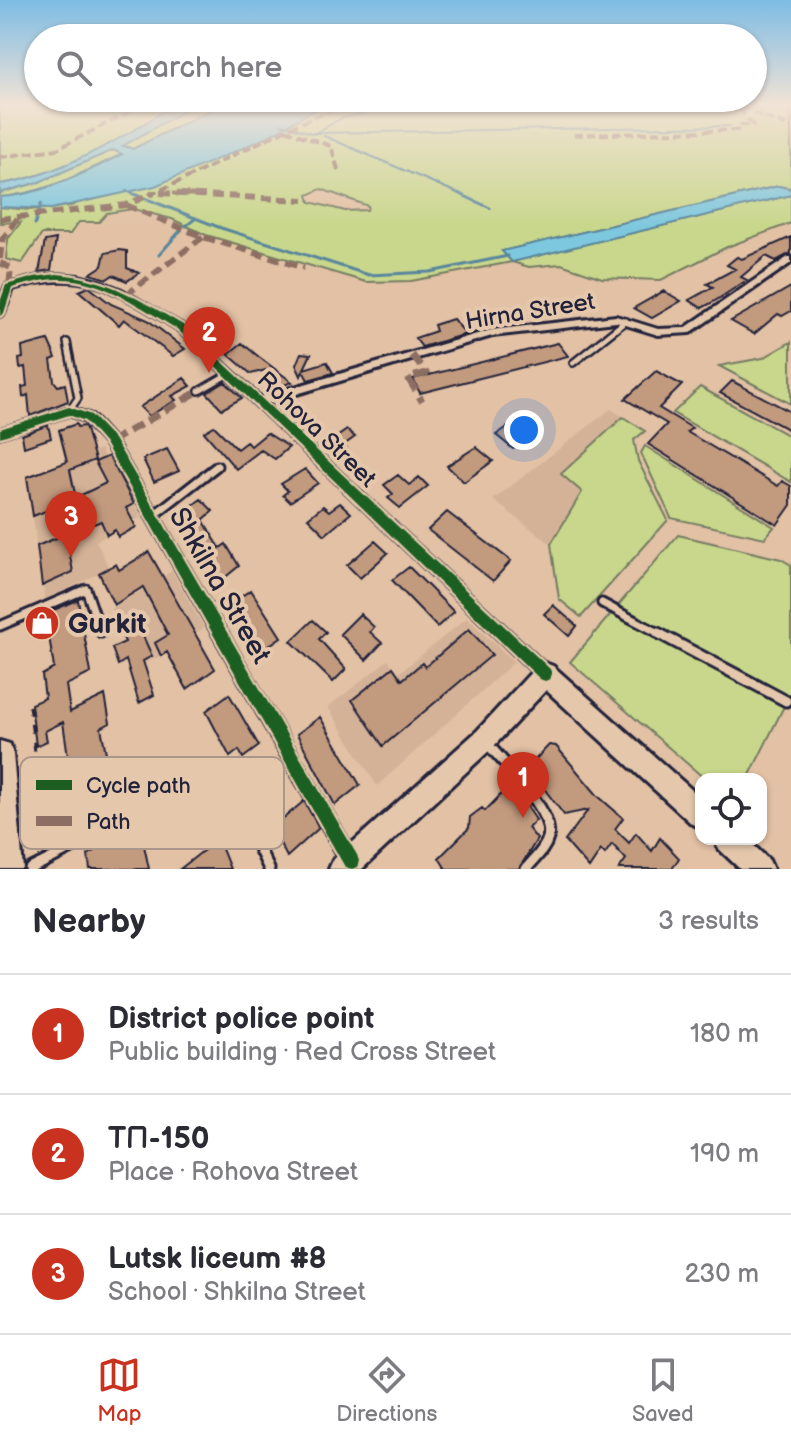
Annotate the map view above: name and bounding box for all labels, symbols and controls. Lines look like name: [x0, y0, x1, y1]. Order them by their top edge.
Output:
search box: [24, 24, 767, 112]
icon: search: [52, 46, 96, 90]
text: Search here: [116, 50, 282, 86]
street label: Hirna Street: [463, 287, 598, 336]
pin: 2: [183, 307, 235, 373]
street label: Rohova Street: [251, 365, 383, 494]
your location: [504, 410, 544, 450]
pin: 3: [45, 491, 97, 557]
street label: Shkilna Street: [162, 502, 278, 670]
shop icon: Gurkit: [23, 604, 61, 642]
place label: Gurkit: [68, 608, 146, 641]
pin: 1: [497, 752, 549, 818]
legend: [20, 757, 284, 849]
text: Cycle path: [86, 773, 191, 800]
map controls: [695, 773, 767, 845]
button: locate: [695, 773, 767, 845]
text: Path: [86, 809, 130, 836]
text: Nearby: [32, 901, 146, 942]
text: 3 results: [658, 906, 759, 937]
text: District police point: [108, 1001, 374, 1037]
text: 1: [53, 1019, 63, 1050]
text: 180 m: [690, 1019, 759, 1050]
text: Public building · Red Cross Street: [108, 1037, 496, 1068]
text: ТП-150: [108, 1121, 210, 1157]
text: 2: [50, 1139, 66, 1170]
text: 190 m: [690, 1139, 759, 1170]
text: Place · Rohova Street: [108, 1157, 358, 1188]
text: Lutsk liceum #8: [108, 1241, 326, 1277]
text: 3: [50, 1259, 66, 1290]
text: 230 m: [684, 1259, 759, 1290]
text: School · Shkilna Street: [108, 1277, 366, 1308]
tab: Map: [97, 1353, 142, 1428]
tab: Directions: [336, 1353, 437, 1428]
tab: Saved: [632, 1353, 694, 1428]

